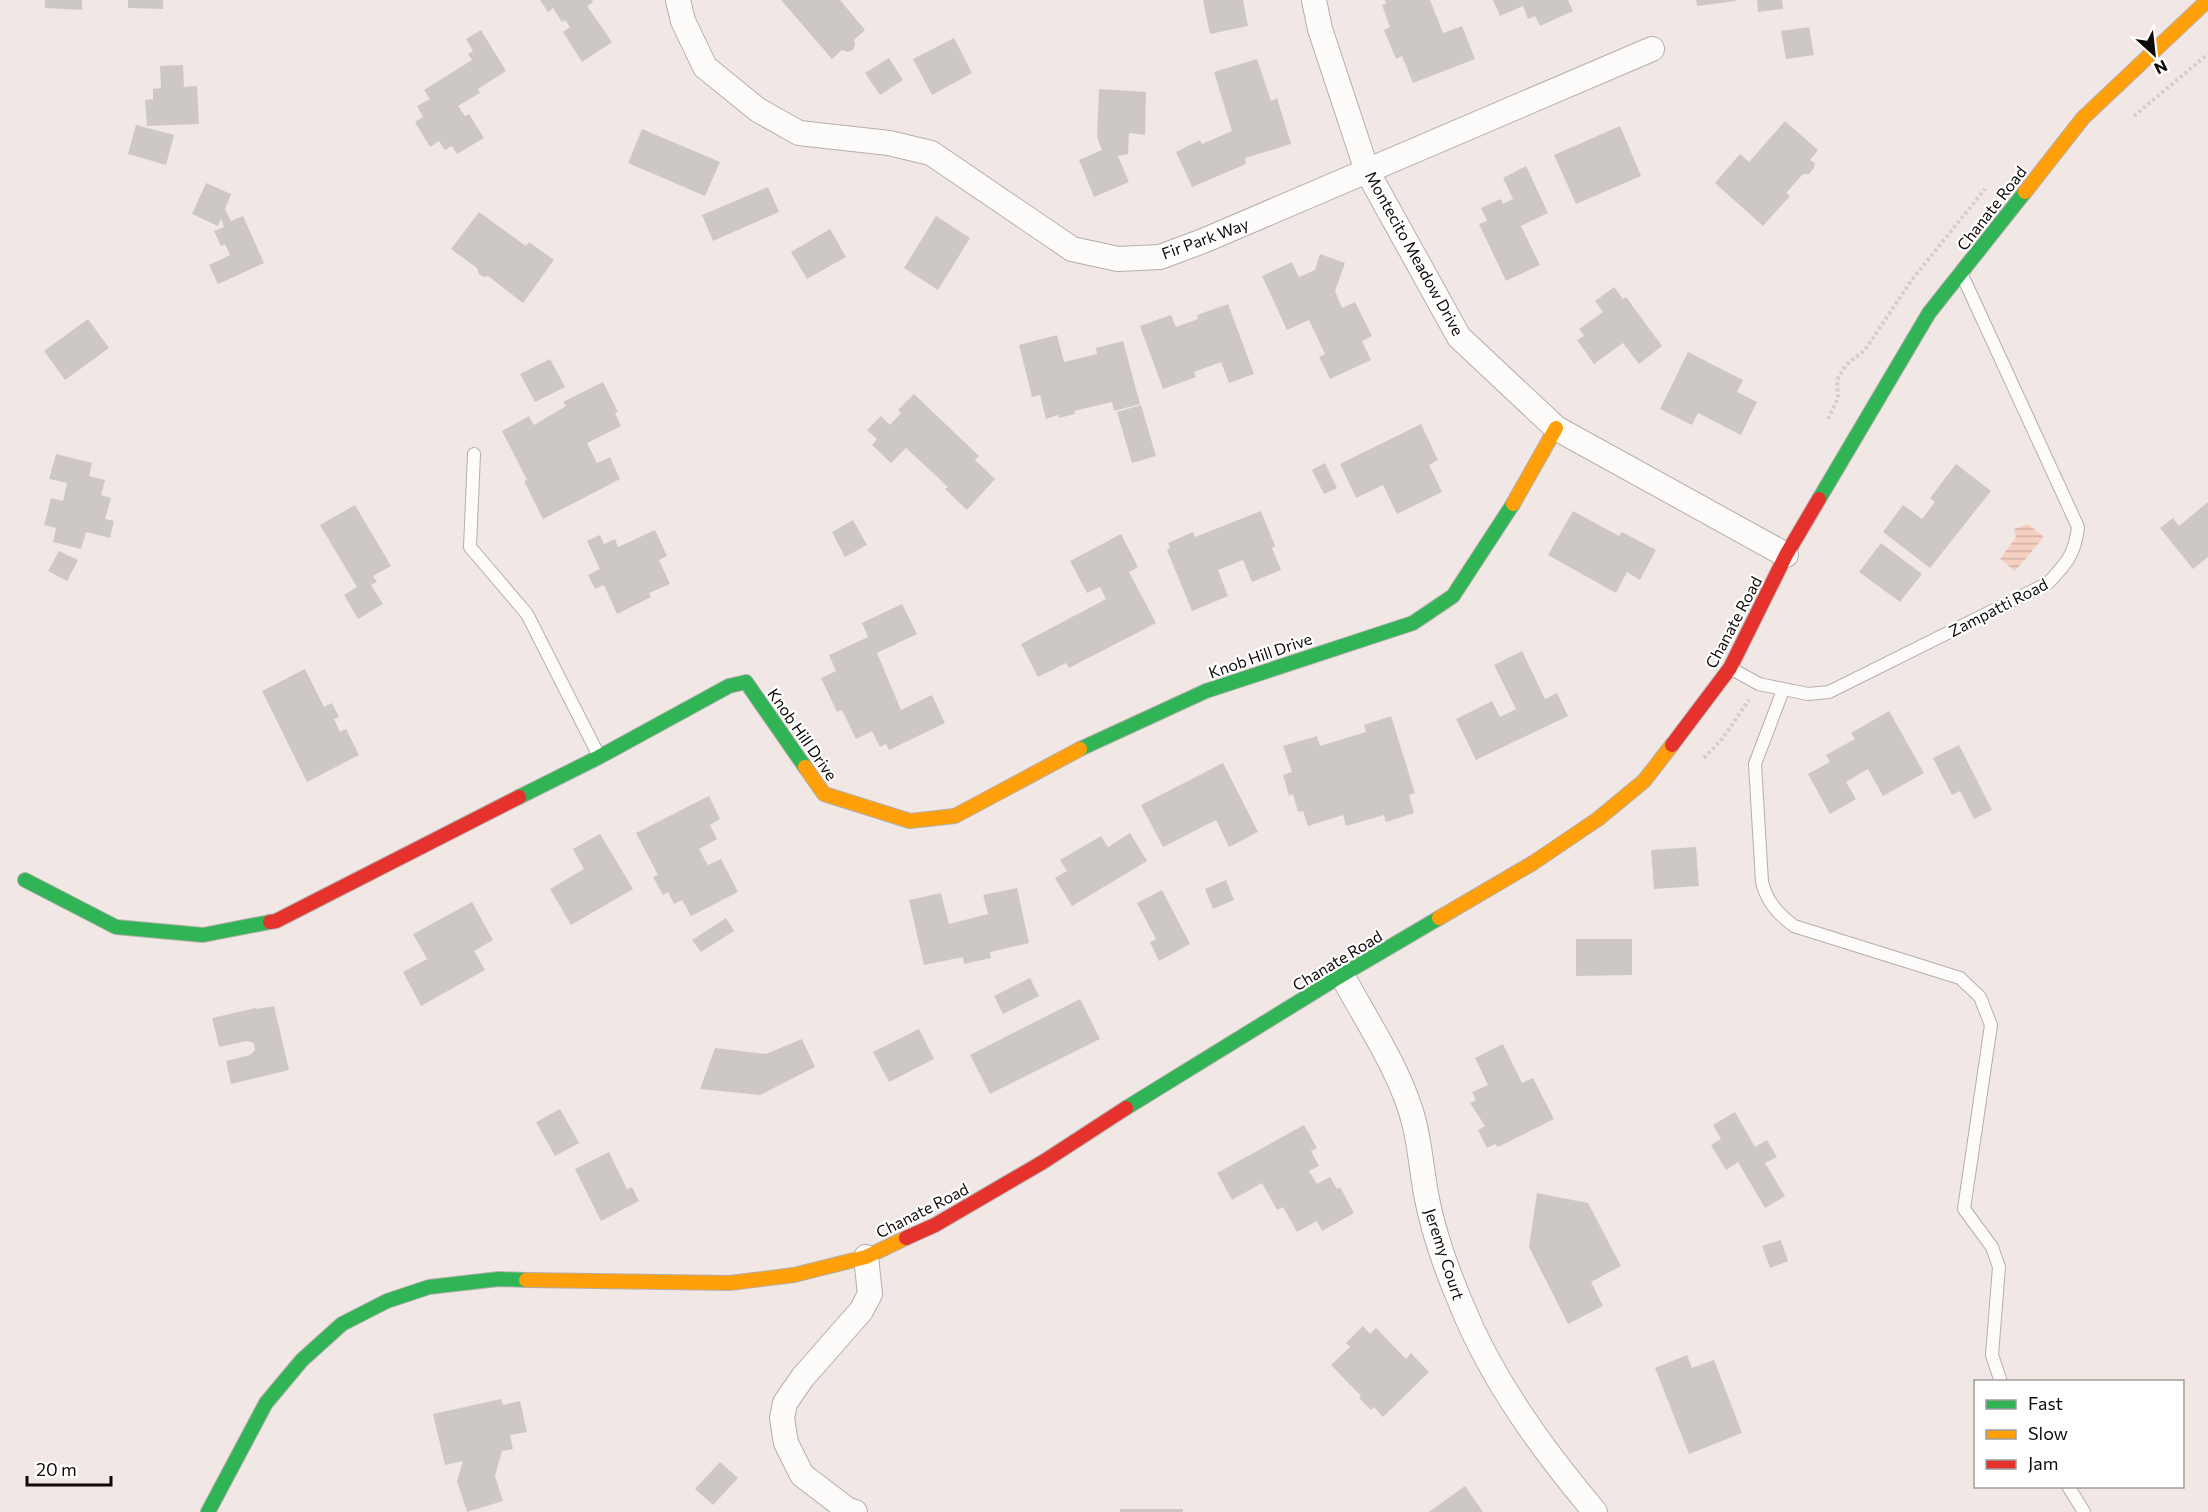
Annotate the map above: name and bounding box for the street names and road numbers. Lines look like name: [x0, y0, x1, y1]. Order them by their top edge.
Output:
street label: Chanate Road: [1952, 162, 2030, 254]
street label: Montecito Meadow Drive: [1362, 167, 1468, 339]
street label: Fir Park Way: [1159, 213, 1251, 263]
street label: Chanate Road: [1701, 573, 1765, 671]
street label: Zampatti Road: [1945, 574, 2051, 640]
street label: Knob Hill Drive: [1206, 628, 1314, 682]
street label: Knob Hill Drive: [764, 684, 842, 784]
street label: Chanate Road: [1289, 926, 1385, 994]
street label: Chanate Road: [873, 1179, 971, 1241]
street label: Jeremy Court: [1421, 1206, 1469, 1303]

